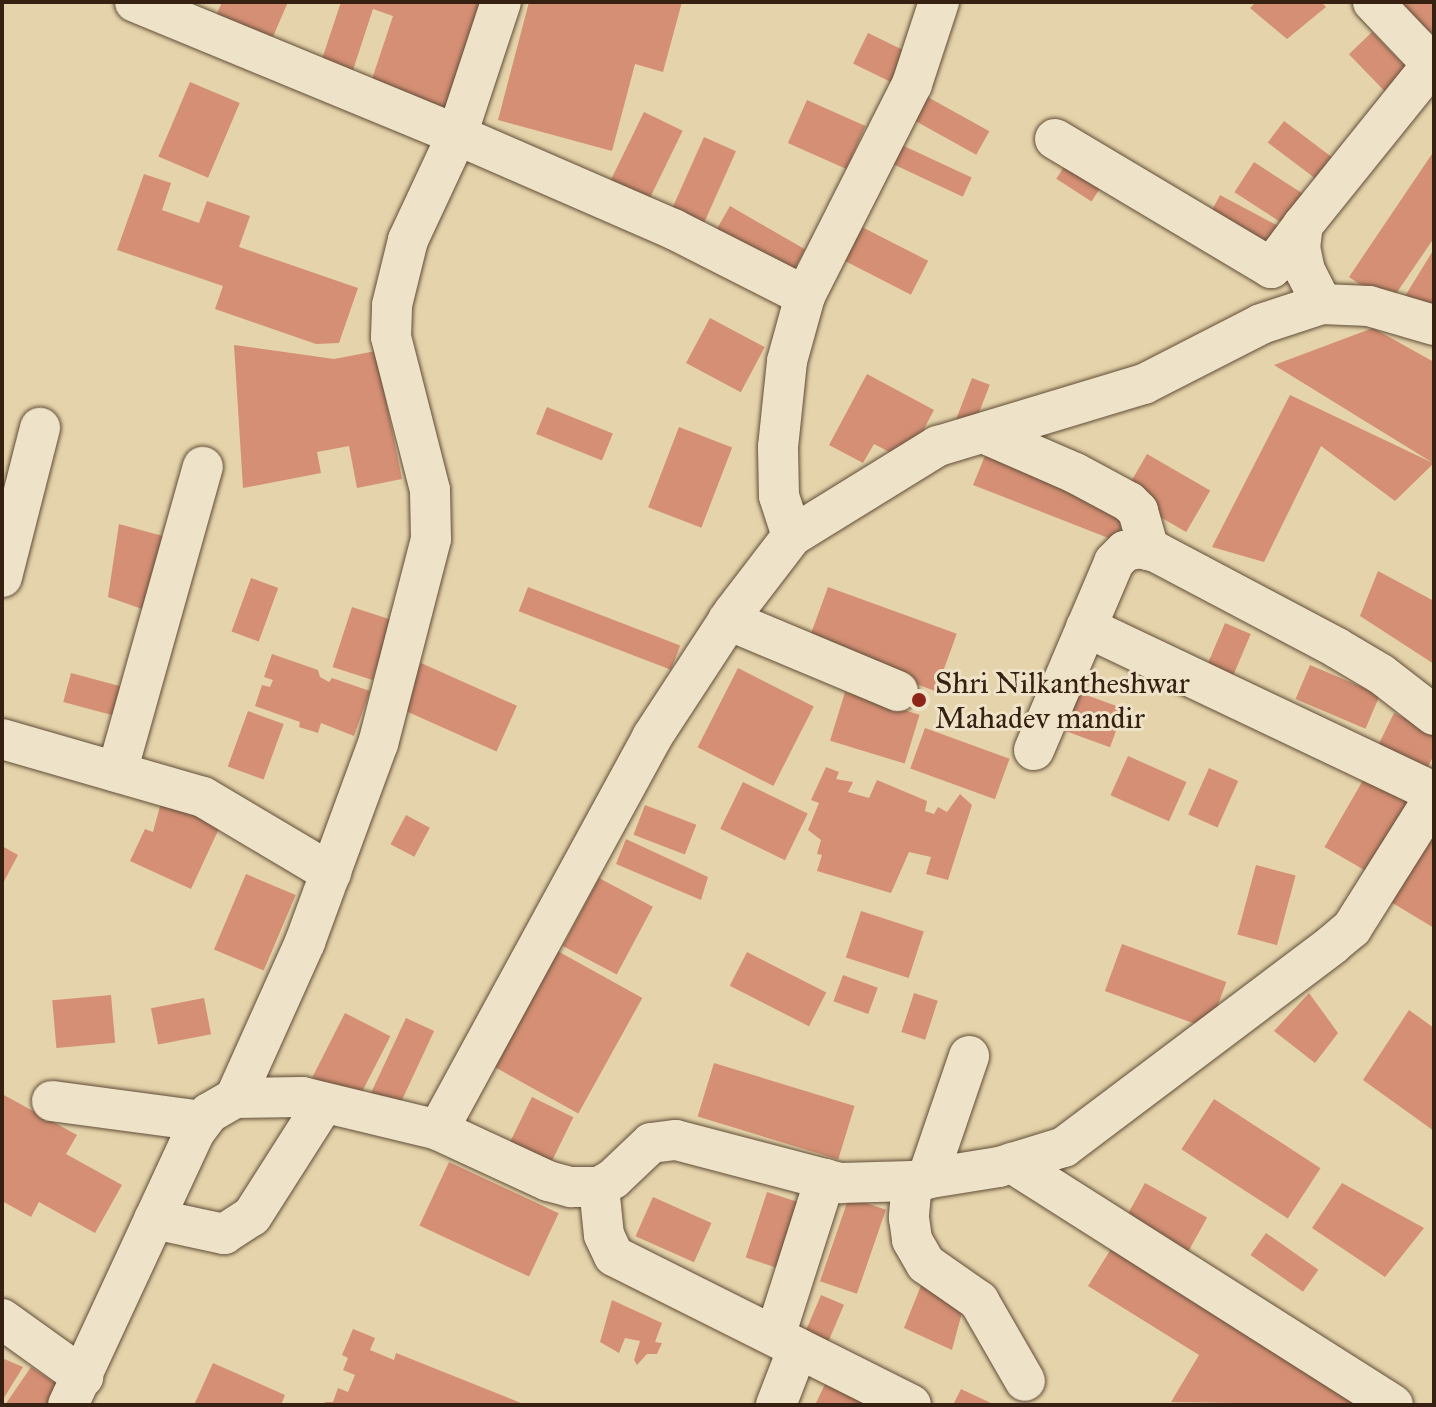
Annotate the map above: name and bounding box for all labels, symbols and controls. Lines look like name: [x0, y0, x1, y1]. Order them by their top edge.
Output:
place label: Shri Nilkantheshwar Mahadev mandir: [935, 665, 1190, 736]
marker: Shri Nilkantheshwar Mahadev mandir: [910, 691, 928, 709]

